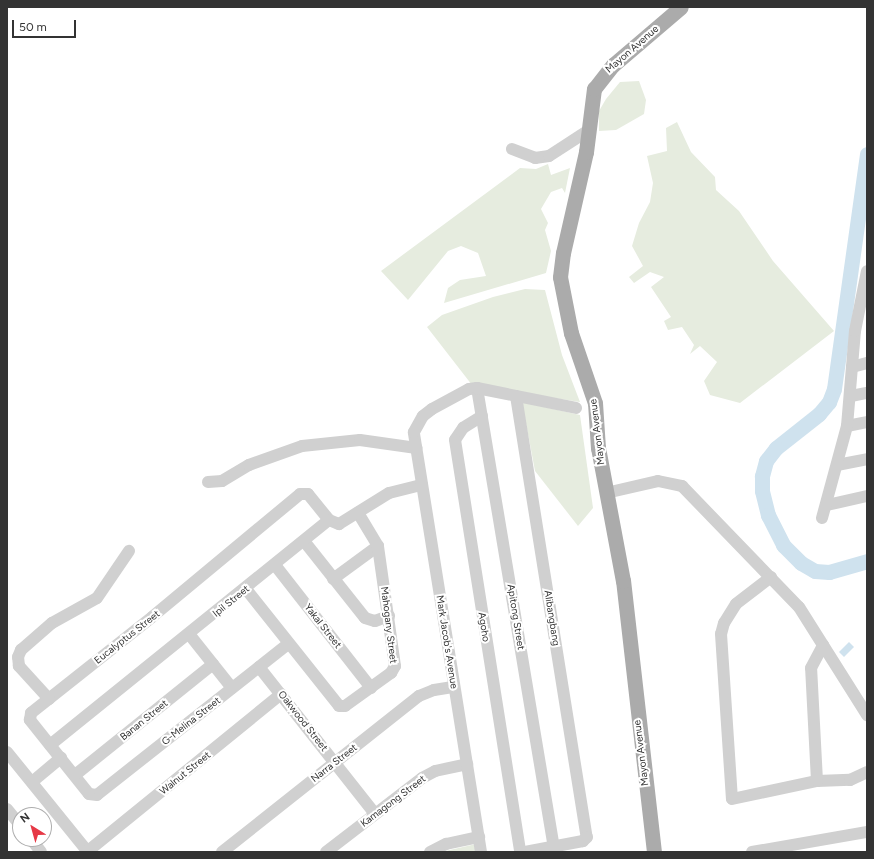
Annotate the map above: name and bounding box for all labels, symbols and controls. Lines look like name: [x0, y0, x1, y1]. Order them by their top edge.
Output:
scale bar: [14, 12, 78, 38]
text: 50 m: [19, 20, 47, 34]
street label: Mayon Avenue: [603, 23, 661, 75]
street label: Mayon Avenue: [587, 398, 607, 466]
street label: Ipil Street: [210, 583, 252, 619]
street label: Apitong Street: [505, 583, 527, 651]
street label: Mahogany Street: [378, 586, 400, 664]
street label: Alibangbang: [542, 589, 562, 647]
street label: Mark Jacob's Avenue: [434, 594, 460, 690]
street label: Yakal Street: [302, 601, 344, 651]
street label: Eucalyptus Street: [92, 608, 162, 666]
street label: Agoho: [476, 611, 492, 643]
street label: Oakwood Street: [276, 688, 330, 754]
street label: G-Melina Street: [159, 694, 223, 748]
street label: Banan Street: [118, 697, 170, 743]
street label: Mayon Avenue: [631, 719, 651, 787]
street label: Narra Street: [309, 741, 359, 785]
street label: Walnut Street: [157, 749, 213, 797]
street label: Kamagong Street: [358, 773, 428, 829]
north arrow: [12, 807, 52, 847]
text: N: [18, 810, 32, 826]

